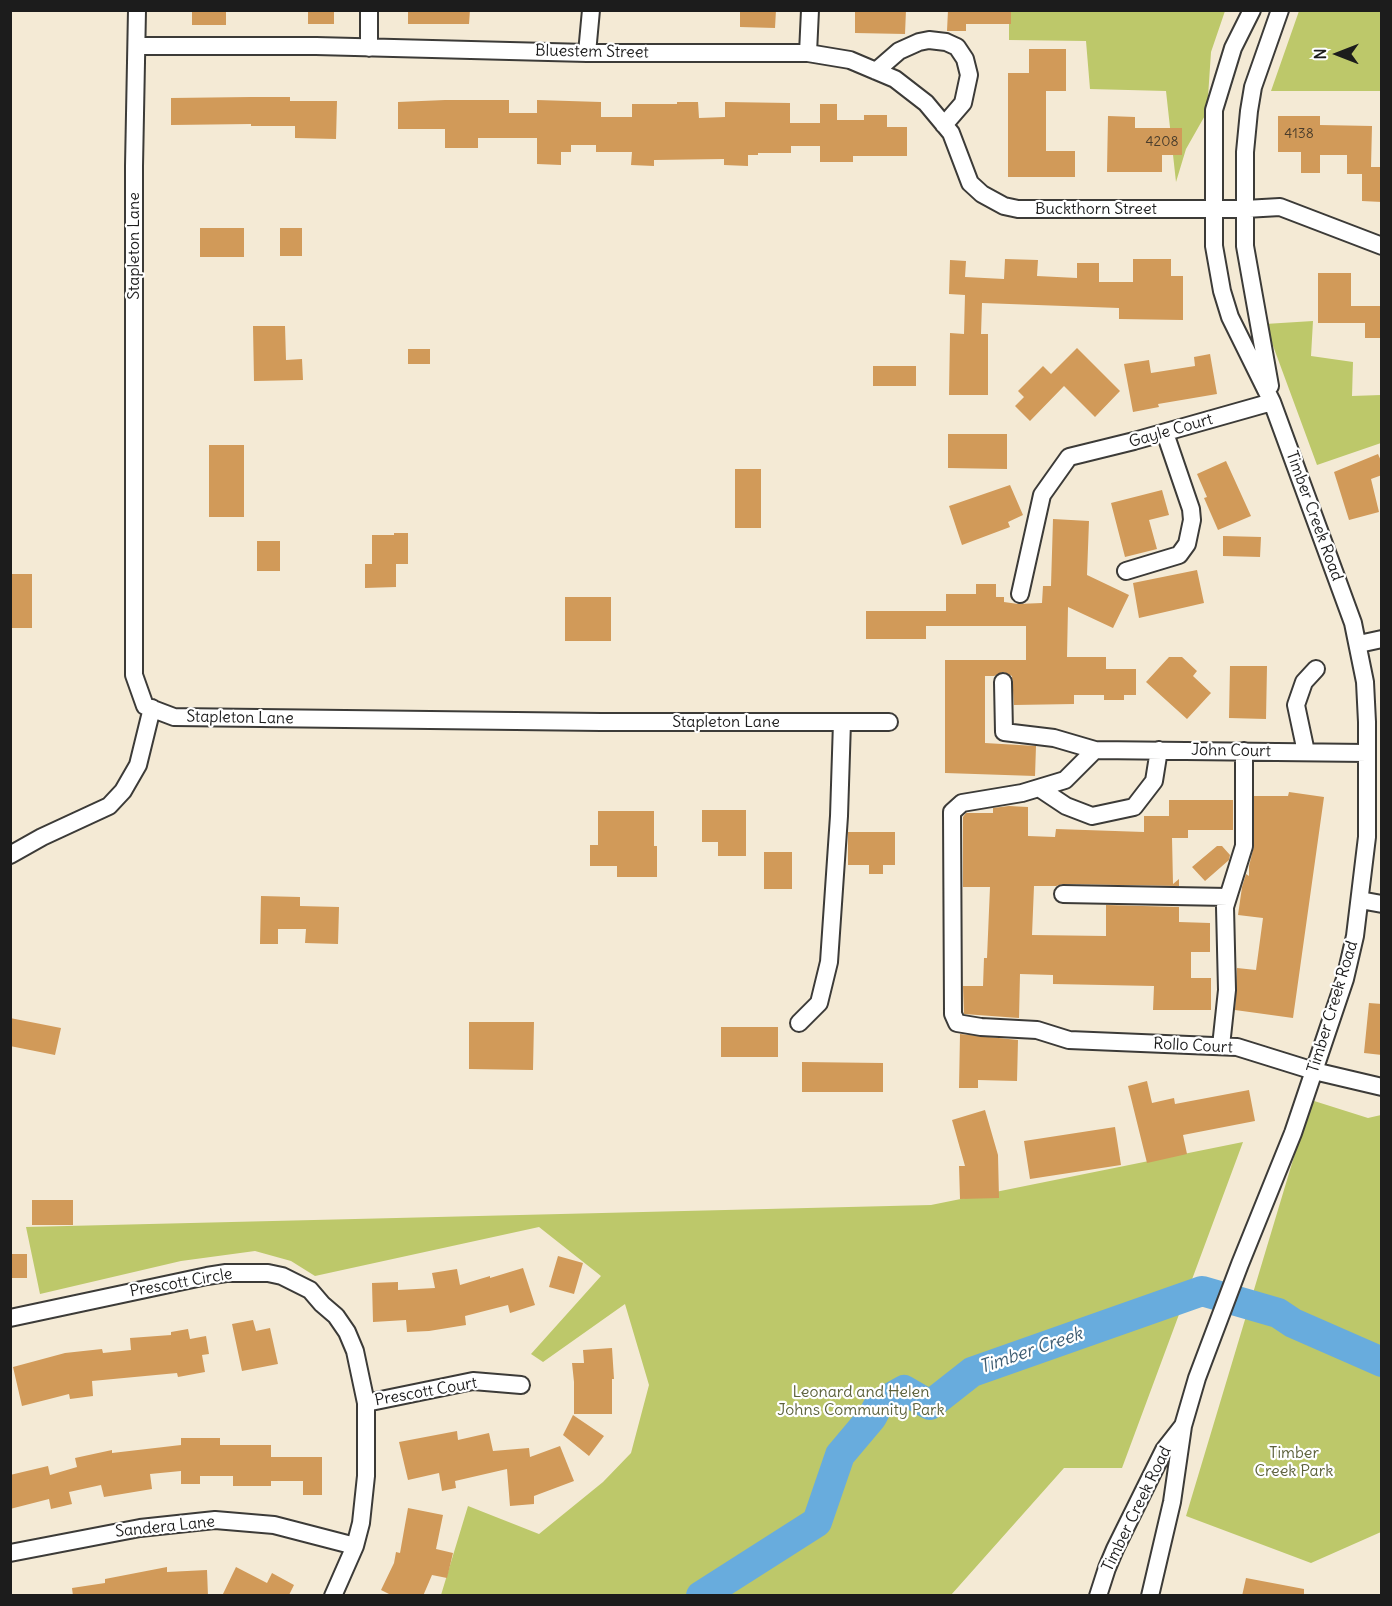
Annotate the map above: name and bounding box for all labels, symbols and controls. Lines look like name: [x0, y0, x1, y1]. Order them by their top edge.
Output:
north arrow: [1308, 24, 1368, 84]
street label: Bluestem Street: [535, 41, 649, 63]
text: N: [1310, 48, 1330, 60]
house number: 4138: [1284, 126, 1314, 142]
house number: 4208: [1145, 134, 1179, 150]
street label: Stapleton Lane: [124, 192, 144, 300]
street label: Buckthorn Street: [1035, 199, 1157, 219]
street label: Gayle Court: [1127, 410, 1215, 452]
street label: Timber Creek Road: [1282, 448, 1346, 584]
street label: Stapleton Lane: [186, 707, 294, 729]
street label: Stapleton Lane: [672, 712, 780, 732]
street label: John Court: [1191, 741, 1271, 761]
street label: Timber Creek Road: [1304, 939, 1362, 1075]
street label: Rollo Court: [1153, 1034, 1233, 1058]
street label: Prescott Circle: [128, 1265, 234, 1301]
water label: Timber Creek: [977, 1323, 1085, 1379]
street label: Prescott Court: [373, 1374, 479, 1410]
park label: Leonard and Helen Johns Community Park: [777, 1382, 945, 1420]
street label: Timber Creek Road: [1098, 1443, 1176, 1575]
park label: Timber Creek Park: [1255, 1443, 1333, 1481]
street label: Sandera Lane: [114, 1512, 216, 1542]

